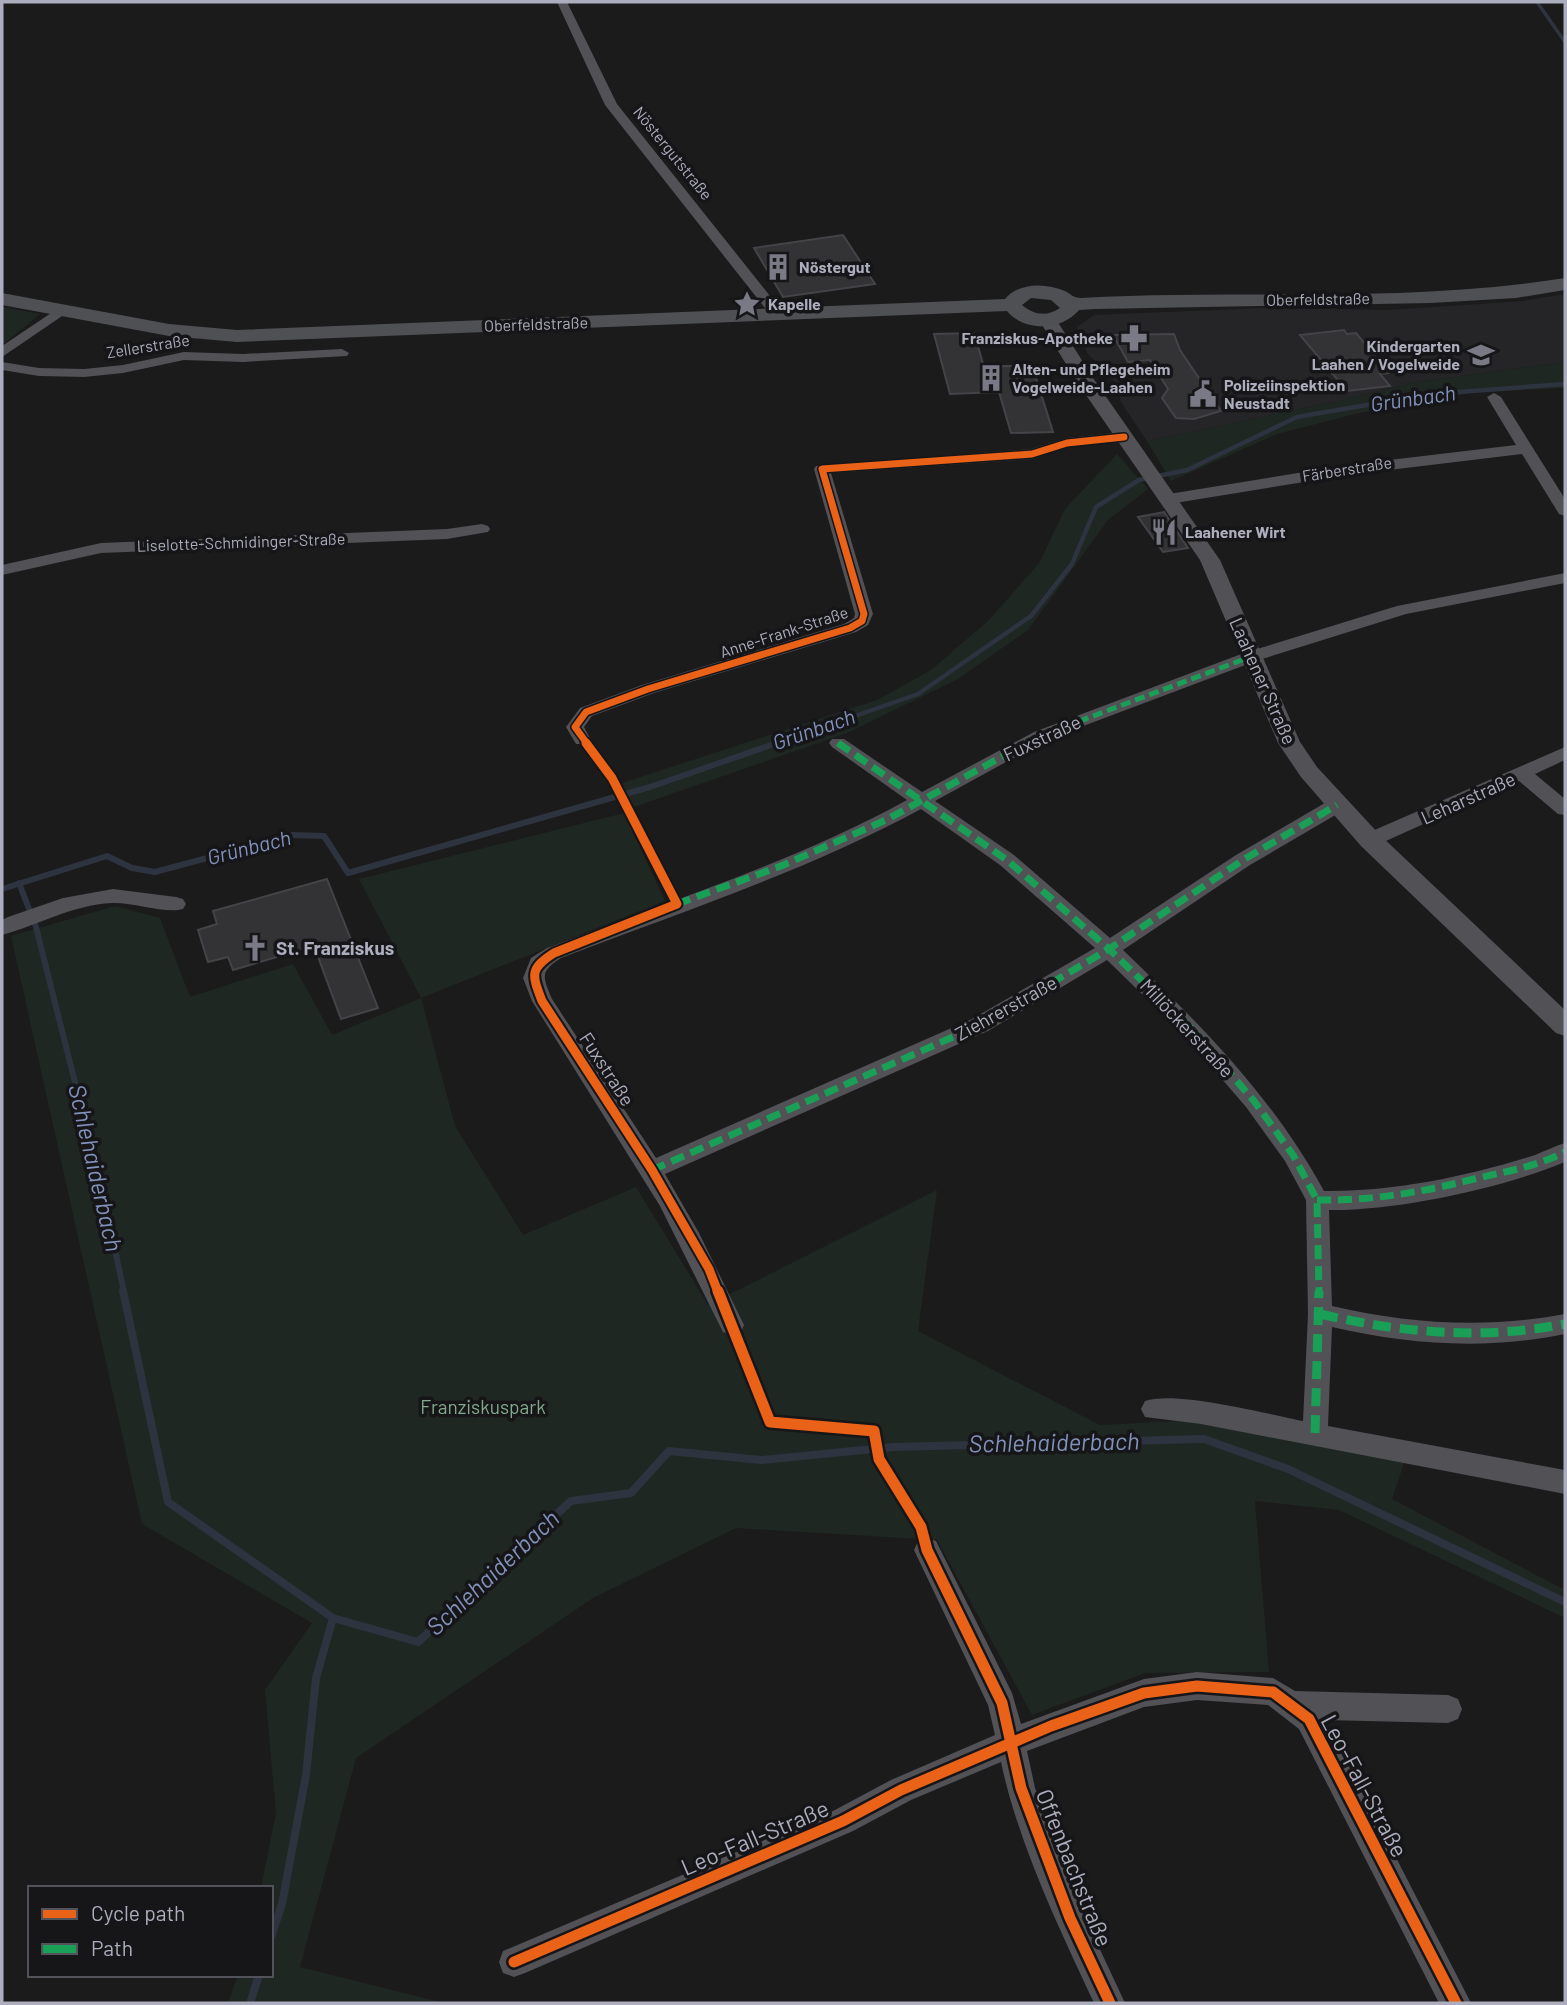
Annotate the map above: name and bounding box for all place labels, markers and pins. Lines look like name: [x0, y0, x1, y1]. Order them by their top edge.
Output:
building icon: Nöstergut: [763, 252, 793, 282]
place label: Nöstergut: [799, 257, 871, 276]
place icon: Kapelle: [732, 289, 762, 319]
place label: Kapelle: [768, 294, 821, 313]
pharmacy icon: Franziskus-Apotheke: [1119, 323, 1149, 353]
place label: Franziskus-Apotheke: [961, 328, 1113, 347]
place label: Kindergarten Laahen / Vogelweide: [1312, 336, 1460, 373]
school or university icon: Kindergarten Laahen / Vogelweide: [1466, 340, 1496, 370]
place label: Alten- und Pflegeheim Vogelweide-Laahen: [1012, 359, 1170, 396]
building icon: Alten- und Pflegeheim Vogelweide-Laahen: [976, 363, 1006, 393]
place label: Polizeiinspektion Neustadt: [1224, 375, 1345, 412]
public building icon: Polizeiinspektion Neustadt: [1188, 379, 1218, 409]
restaurant icon: Laahener Wirt: [1149, 517, 1179, 547]
place label: Laahener Wirt: [1185, 522, 1286, 541]
church icon: St. Franziskus: [240, 933, 270, 963]
place label: St. Franziskus: [276, 936, 394, 959]

